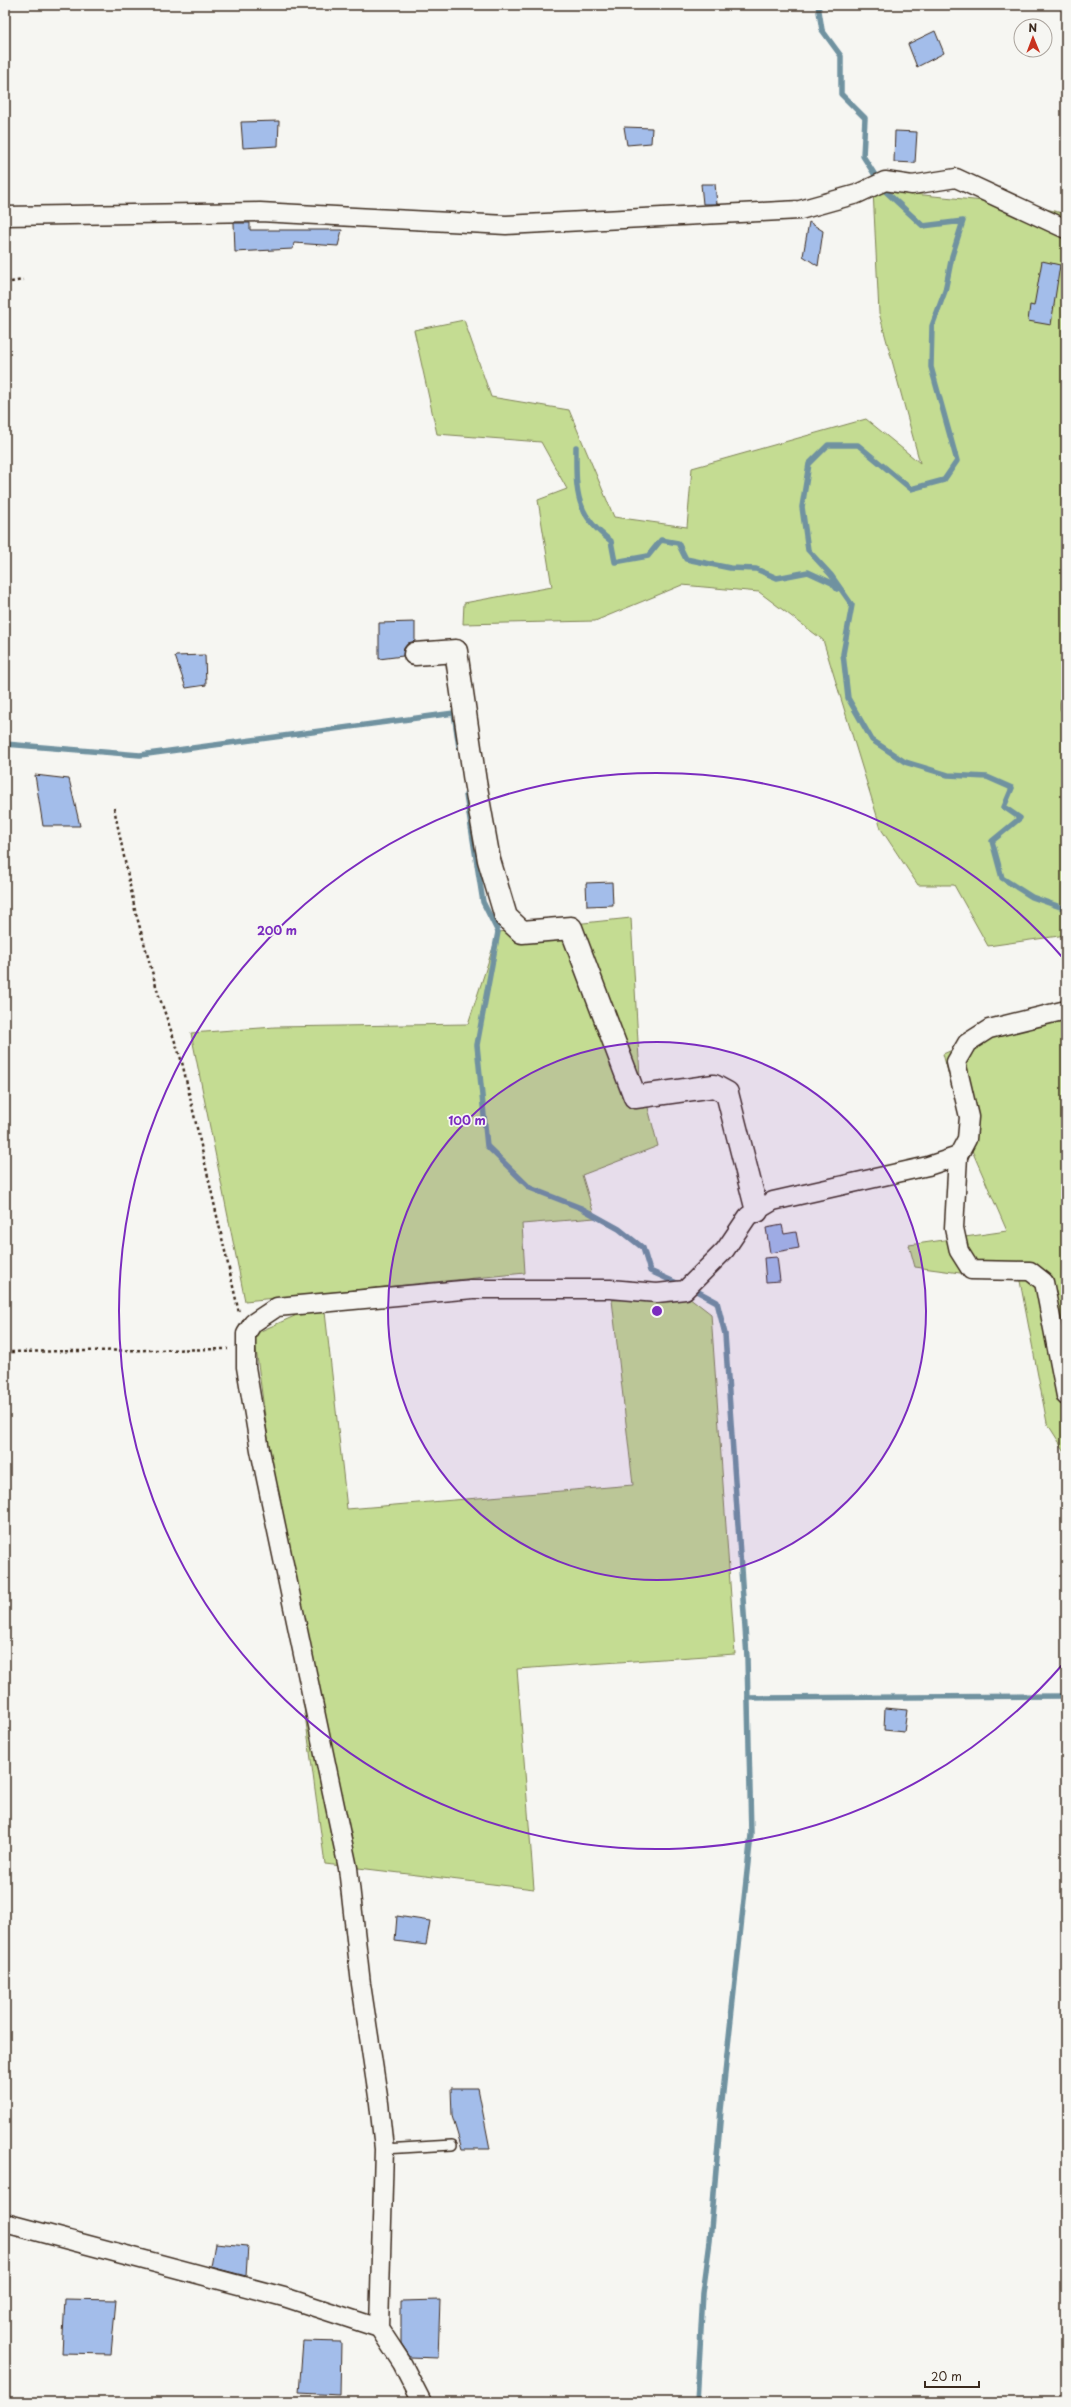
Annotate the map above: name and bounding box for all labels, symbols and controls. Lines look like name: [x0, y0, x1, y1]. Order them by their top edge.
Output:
north arrow: [1013, 18, 1053, 58]
text: N: [1028, 19, 1038, 36]
text: 200 m: [257, 921, 297, 939]
text: 100 m: [448, 1111, 486, 1129]
centre of rings: [650, 1304, 664, 1318]
scale bar: [925, 2363, 979, 2389]
text: 20 m: [931, 2367, 962, 2385]

